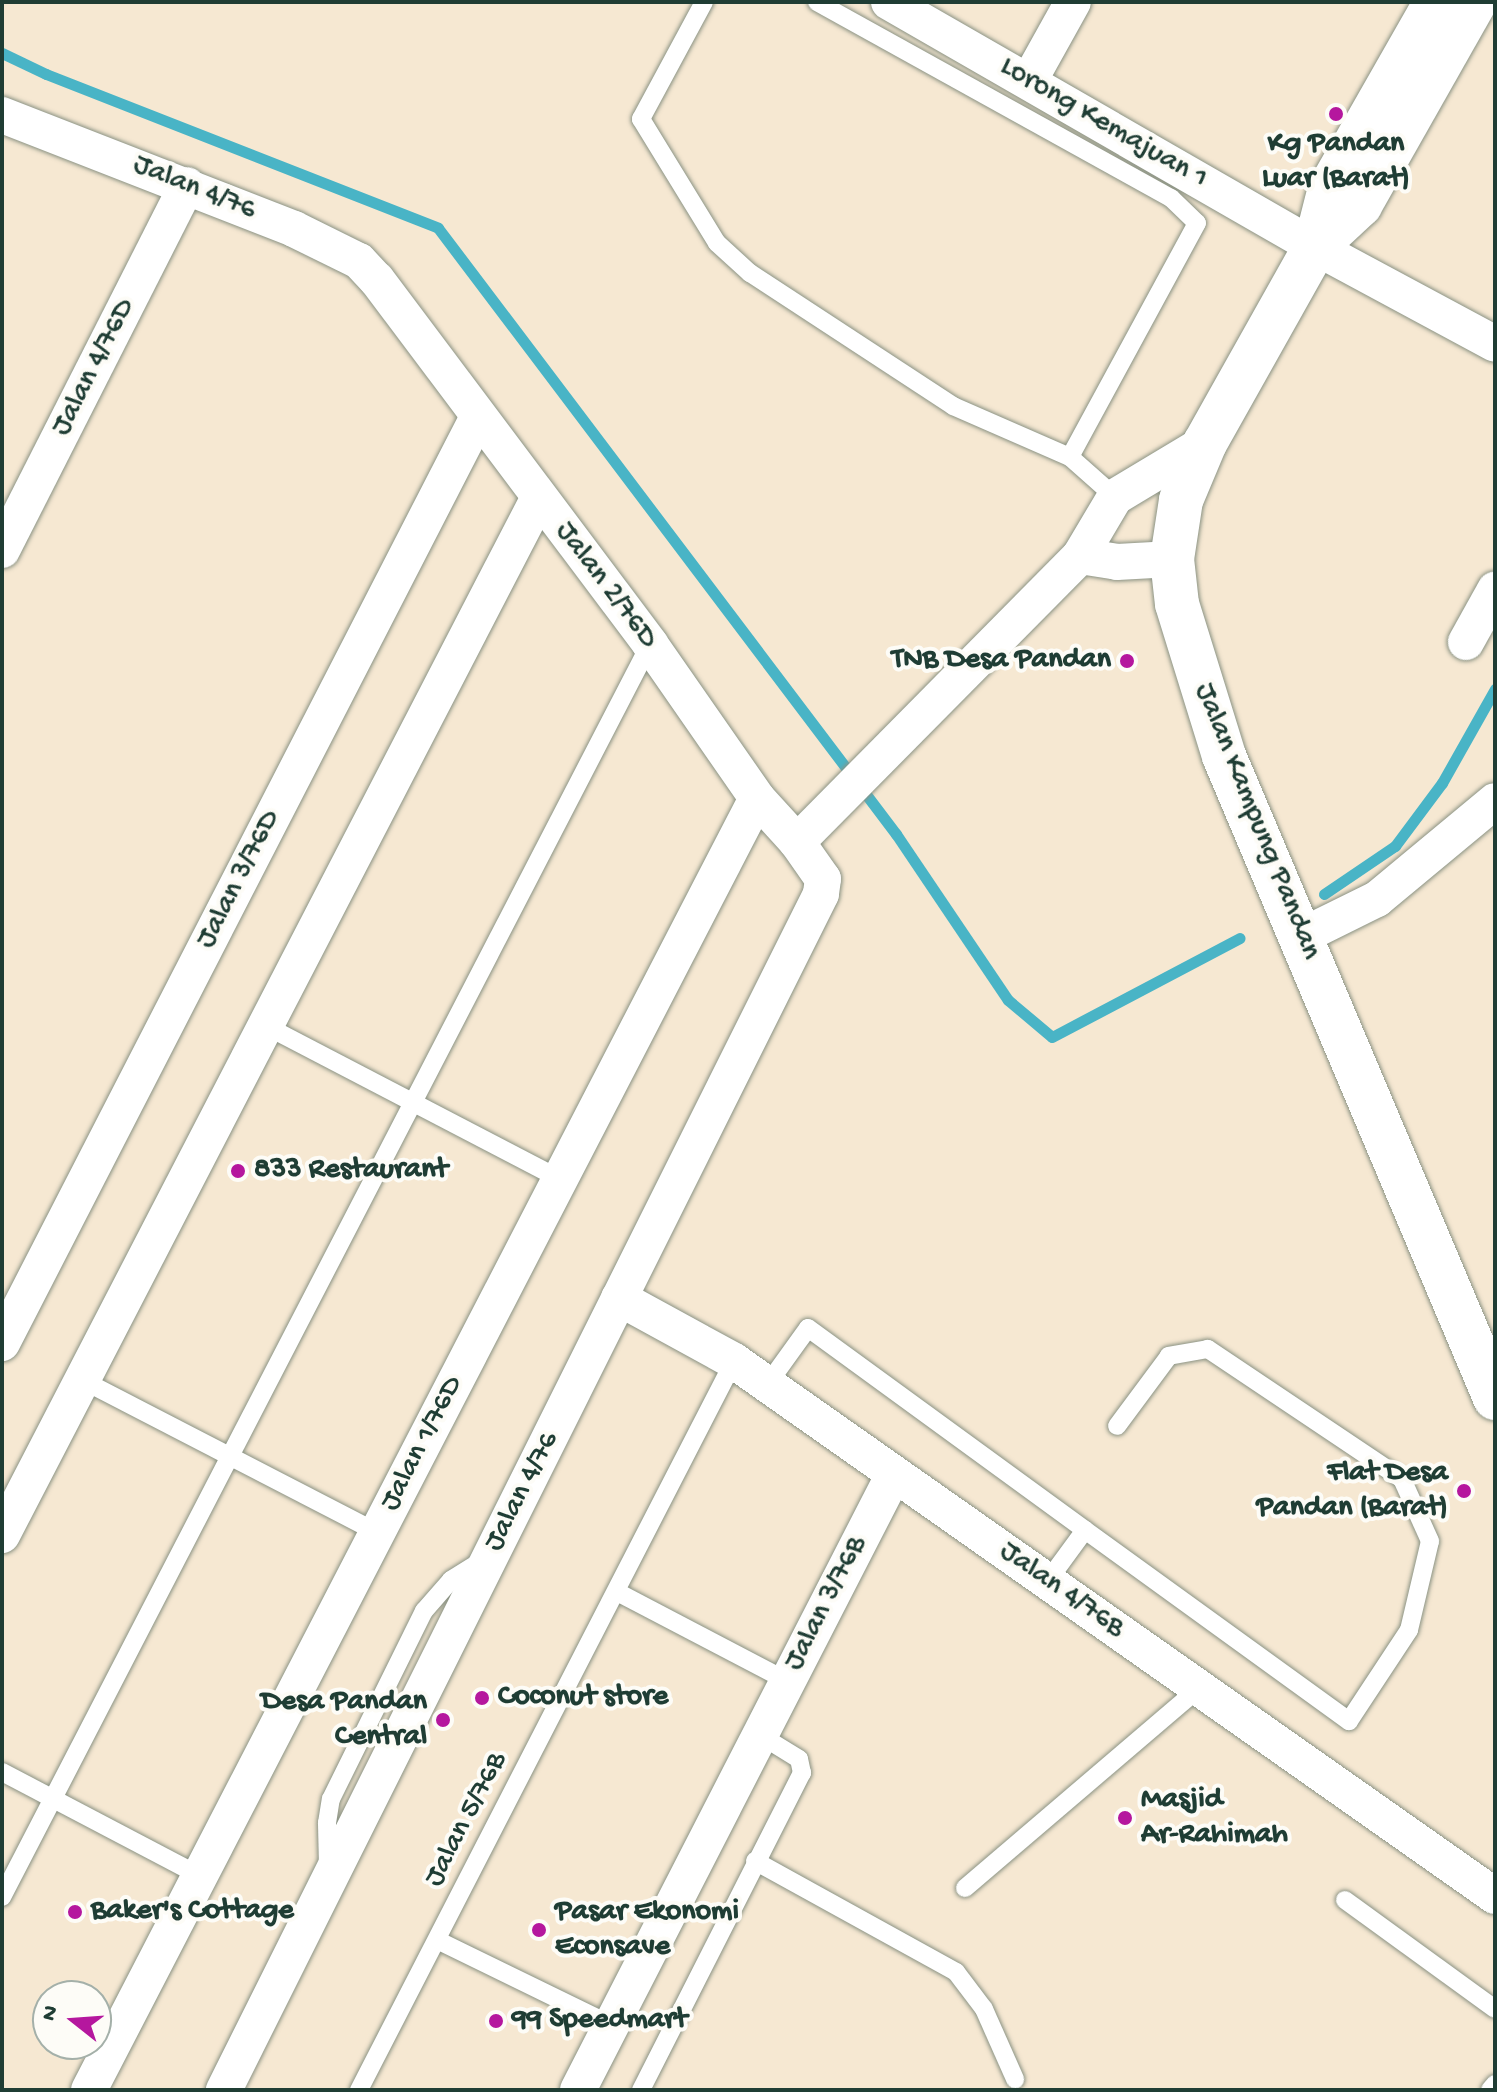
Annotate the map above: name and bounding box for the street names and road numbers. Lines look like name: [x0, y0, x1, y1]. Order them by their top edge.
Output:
street label: Lorong Kemajuan 1: [993, 50, 1213, 198]
street label: Jalan 4/76: [127, 148, 261, 230]
street label: Jalan 4/76D: [45, 293, 145, 443]
street label: Jalan 2/76D: [546, 515, 664, 657]
street label: Jalan Kampung Pandan: [1184, 679, 1328, 965]
street label: Jalan 3/76D: [190, 805, 290, 955]
street label: Jalan 1/76D: [374, 1370, 472, 1518]
street label: Jalan 4/76: [478, 1426, 568, 1558]
street label: Jalan 3/76B: [778, 1531, 876, 1677]
street label: Jalan 4/76B: [991, 1535, 1131, 1647]
street label: Jalan 5/76B: [418, 1747, 516, 1893]

